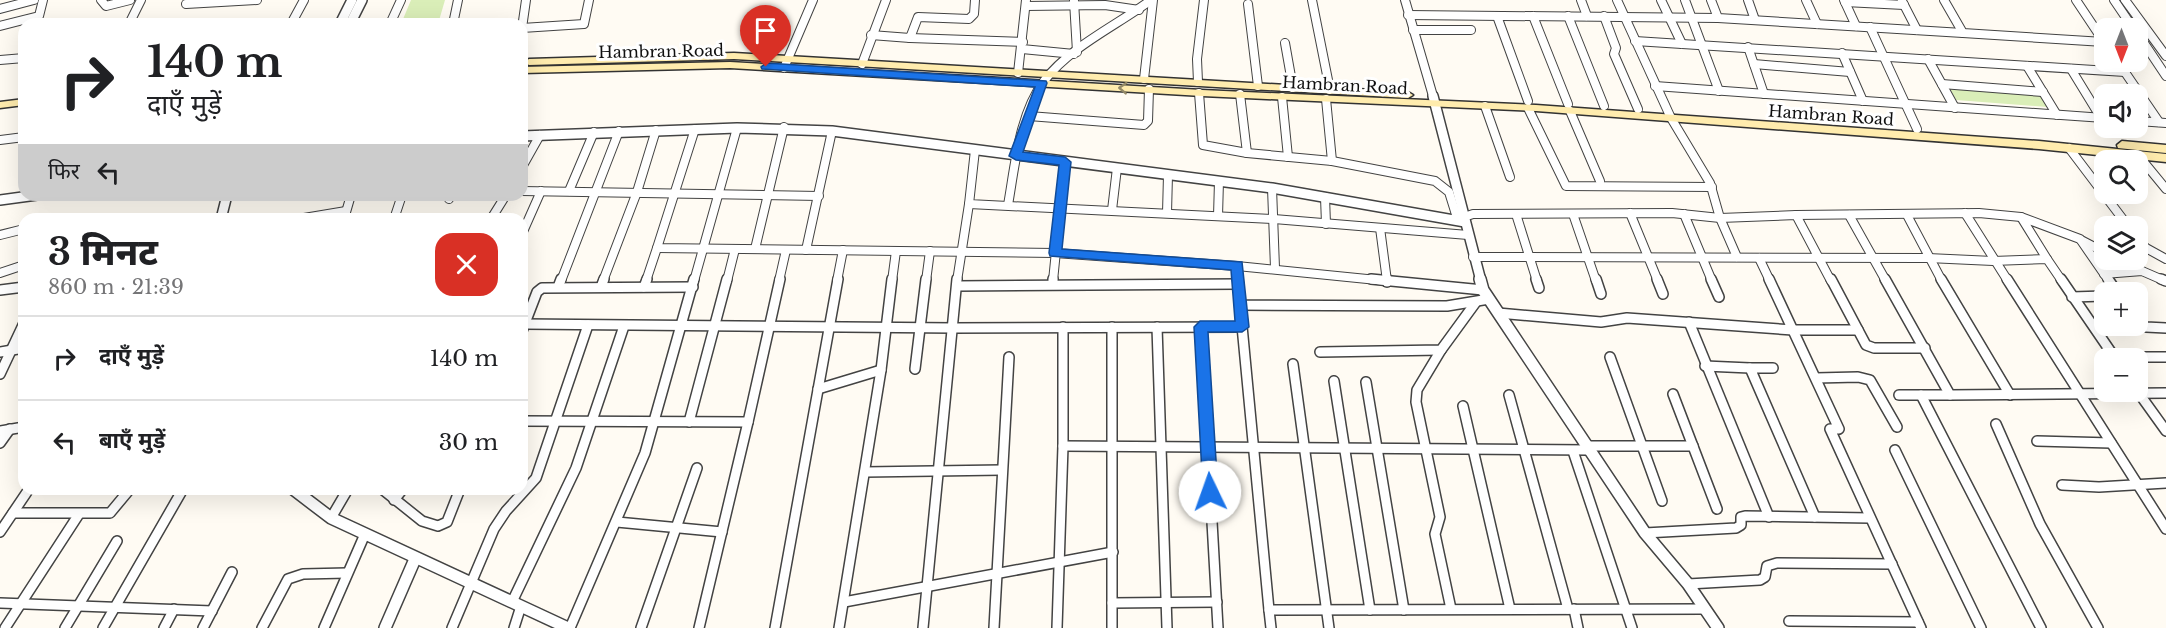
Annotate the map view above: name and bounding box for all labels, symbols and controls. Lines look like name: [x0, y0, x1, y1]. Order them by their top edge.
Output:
pin: [740, 5, 791, 67]
icon: arrive: [749, 14, 782, 47]
north arrow: [2094, 18, 2148, 72]
map controls: [2094, 18, 2148, 402]
text: 140 m: [147, 36, 283, 88]
street label: Hambran Road: [598, 40, 724, 62]
icon: right: [48, 42, 126, 120]
street label: Hambran Road: [1282, 72, 1409, 98]
one-way arrow: [1119, 81, 1128, 94]
button: sound: [2094, 84, 2148, 138]
text: दाएँ मुड़ें: [147, 88, 222, 121]
street label: Hambran Road: [1767, 101, 1895, 129]
button: search: [2094, 150, 2148, 204]
icon: left: [92, 156, 125, 189]
text: फिर: [48, 158, 80, 185]
button: layers: [2094, 216, 2148, 270]
text: 3 मिनट: [48, 230, 158, 275]
button: close: [435, 233, 498, 296]
text: 860 m · 21:39: [48, 275, 184, 299]
button: +: [2094, 282, 2148, 336]
icon: right: [48, 342, 81, 375]
text: दाएँ मुड़ें: [99, 343, 164, 370]
text: 140 m: [430, 345, 498, 372]
button: −: [2094, 348, 2148, 402]
icon: left: [48, 426, 81, 459]
text: बाएँ मुड़ें: [99, 427, 165, 454]
text: 30 m: [439, 429, 498, 456]
position arrow: [1178, 460, 1242, 524]

